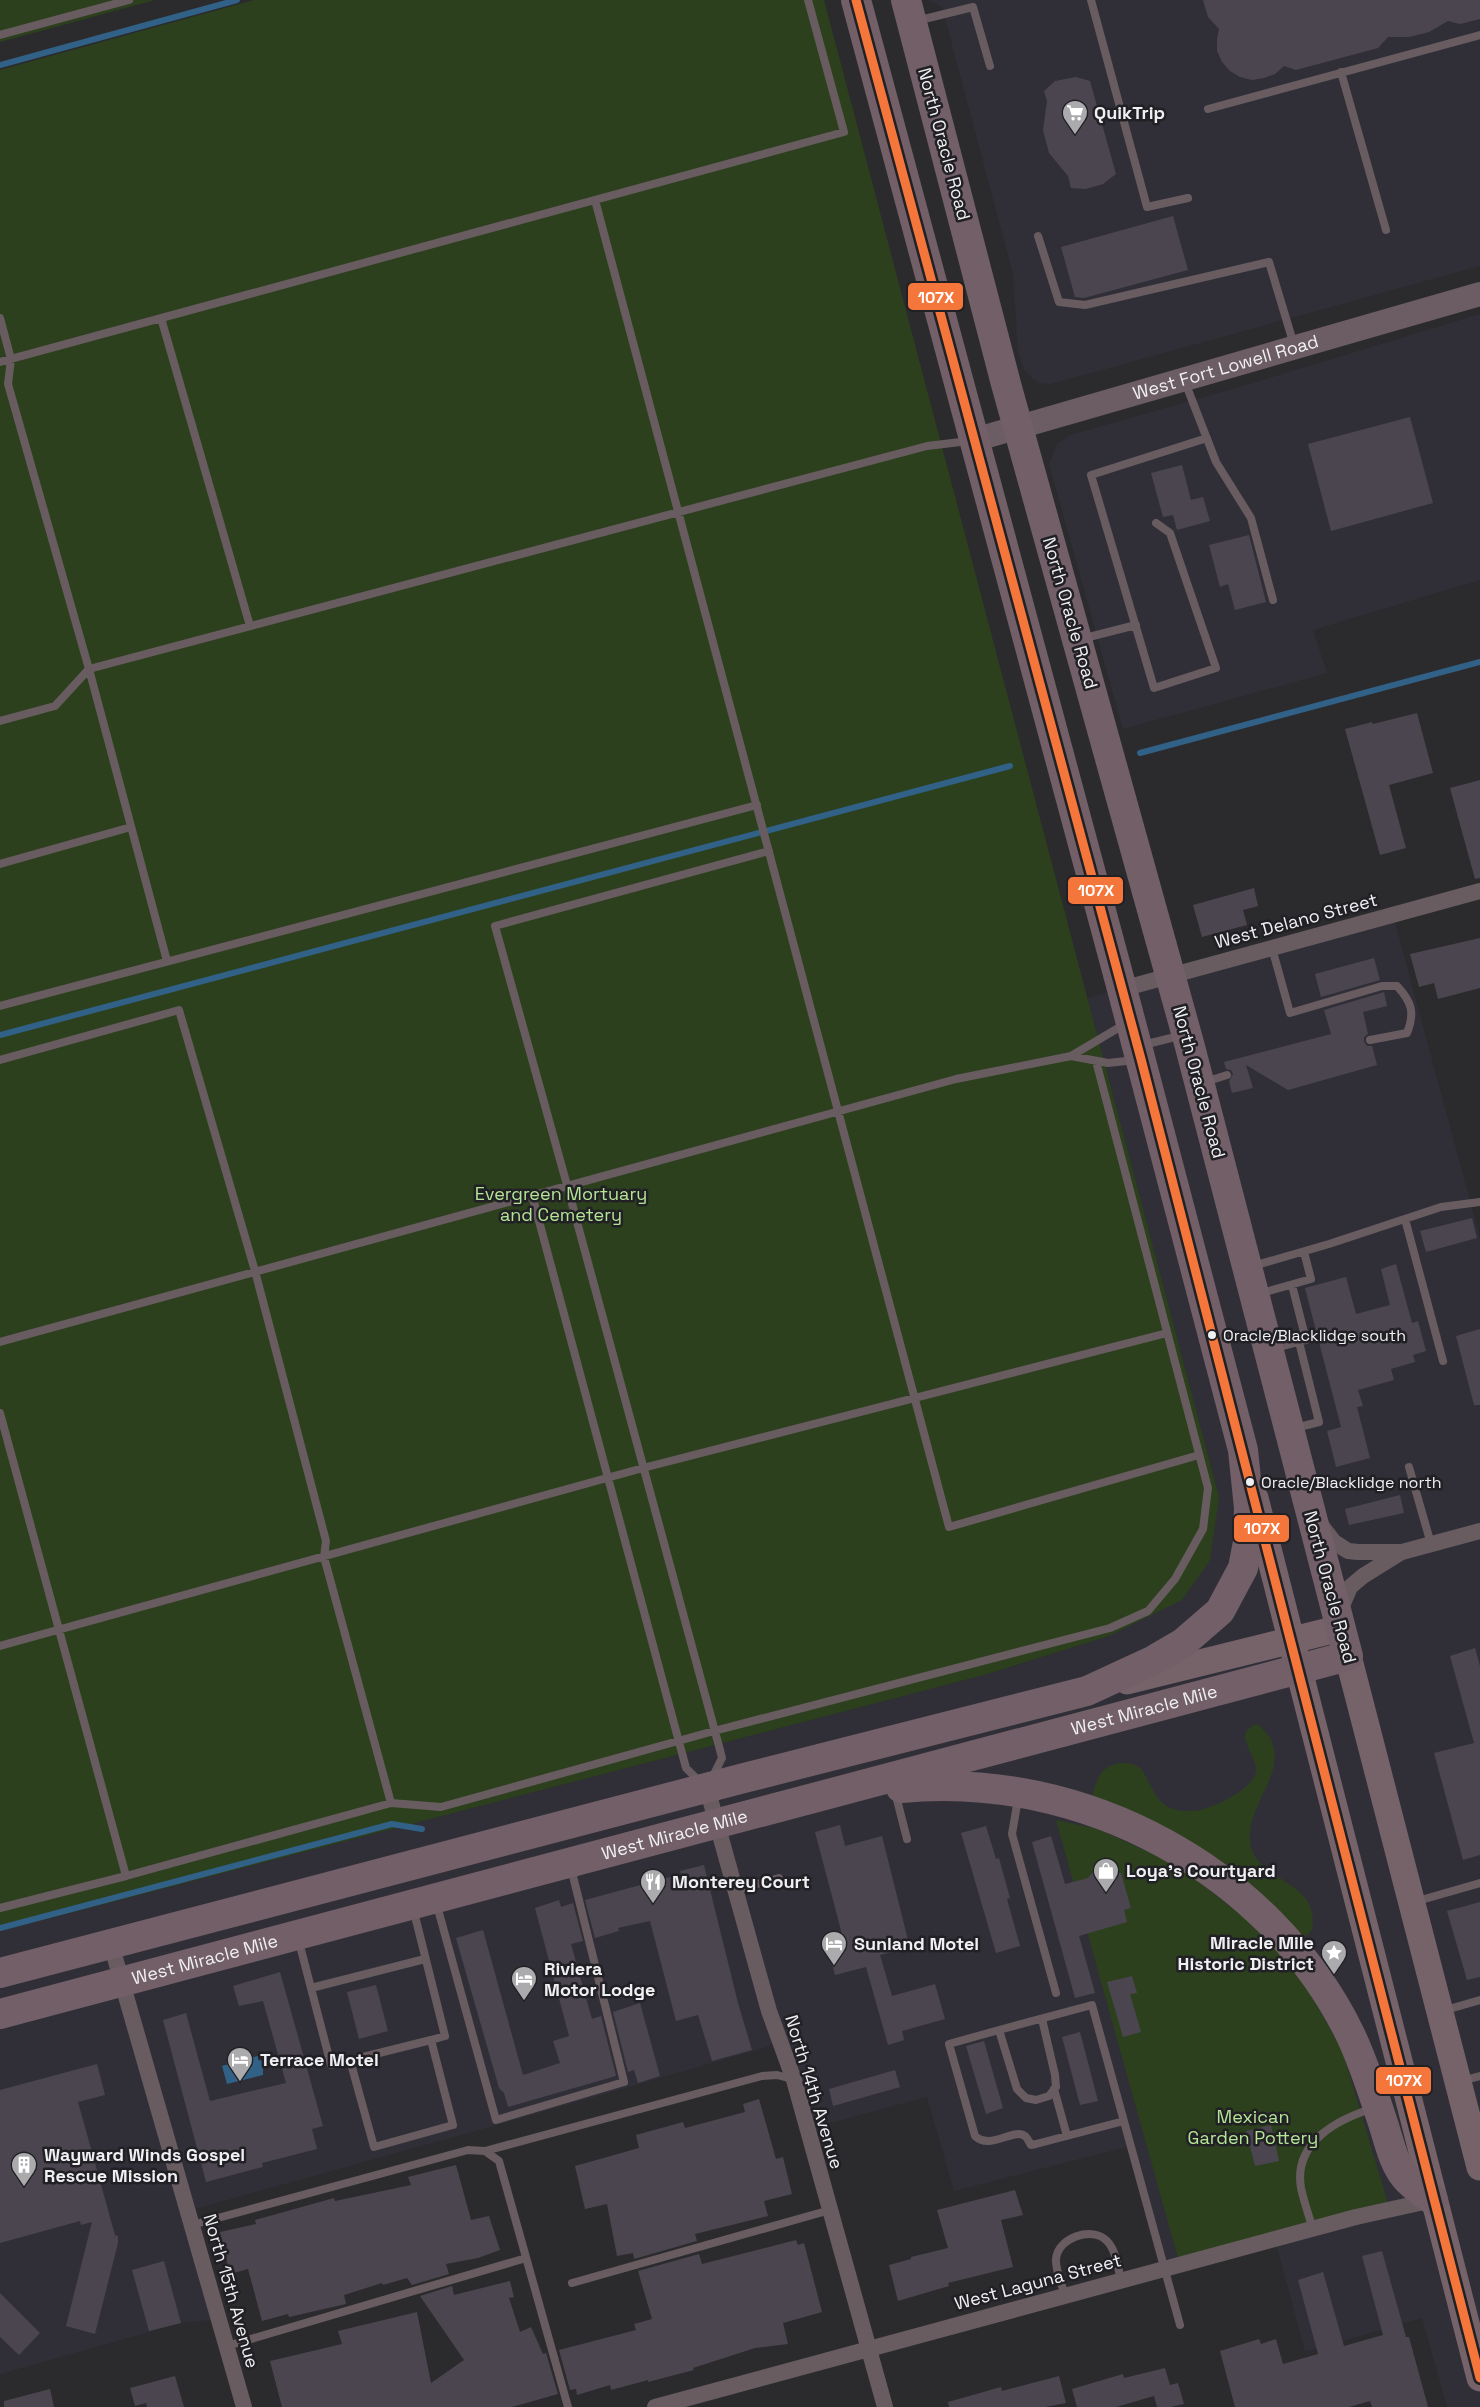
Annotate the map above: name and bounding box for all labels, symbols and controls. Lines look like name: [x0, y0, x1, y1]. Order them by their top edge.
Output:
street label: North Oracle Road: [913, 65, 976, 223]
supermarket icon: QuikTrip: [1060, 98, 1090, 136]
place label: QuikTrip: [1094, 101, 1165, 124]
line badge: 107X: [907, 282, 964, 311]
text: 107X: [918, 287, 954, 308]
street label: West Fort Lowell Road: [1130, 329, 1321, 405]
street label: North Oracle Road: [1038, 534, 1103, 692]
line badge: 107X: [1067, 876, 1124, 905]
text: 107X: [1078, 880, 1114, 901]
street label: West Delano Street: [1212, 888, 1380, 953]
street label: North Oracle Road: [1168, 1003, 1231, 1161]
park label: Evergreen Mortuary and Cemetery: [475, 1182, 647, 1226]
place label: Oracle/Blacklidge south: [1223, 1325, 1406, 1346]
marker: Oracle/Blacklidge south: [1206, 1329, 1218, 1341]
place label: Oracle/Blacklidge north: [1261, 1472, 1442, 1493]
marker: Oracle/Blacklidge north: [1244, 1476, 1256, 1488]
street label: North Oracle Road: [1299, 1508, 1362, 1666]
line badge: 107X: [1233, 1514, 1290, 1543]
text: 107X: [1244, 1518, 1280, 1539]
street label: West Miracle Mile: [1069, 1679, 1220, 1740]
street label: West Miracle Mile: [599, 1804, 750, 1865]
shop icon: Loya's Courtyard: [1091, 1856, 1121, 1894]
place label: Loya's Courtyard: [1126, 1859, 1276, 1882]
restaurant icon: Monterey Court: [638, 1867, 668, 1905]
place label: Monterey Court: [672, 1870, 810, 1893]
street label: West Miracle Mile: [129, 1929, 280, 1990]
hotel icon: Sunland Motel: [819, 1929, 849, 1967]
place label: Miracle Mile Historic District: [1178, 1931, 1314, 1975]
place label: Sunland Motel: [854, 1932, 979, 1955]
place icon: Miracle Mile Historic District: [1319, 1938, 1349, 1976]
place label: Riviera Motor Lodge: [544, 1957, 655, 2001]
hotel icon: Riviera Motor Lodge: [509, 1964, 539, 2002]
street label: North 14th Avenue: [780, 2012, 849, 2172]
hotel icon: Terrace Motel: [225, 2045, 255, 2083]
place label: Terrace Motel: [260, 2048, 379, 2071]
line badge: 107X: [1375, 2066, 1432, 2095]
text: 107X: [1386, 2070, 1422, 2091]
park label: Mexican Garden Pottery: [1188, 2105, 1318, 2149]
place label: Wayward Winds Gospel Rescue Mission: [44, 2143, 245, 2187]
building icon: Wayward Winds Gospel Rescue Mission: [9, 2150, 39, 2188]
street label: North 15th Avenue: [198, 2211, 265, 2371]
street label: West Laguna Street: [952, 2248, 1124, 2315]

